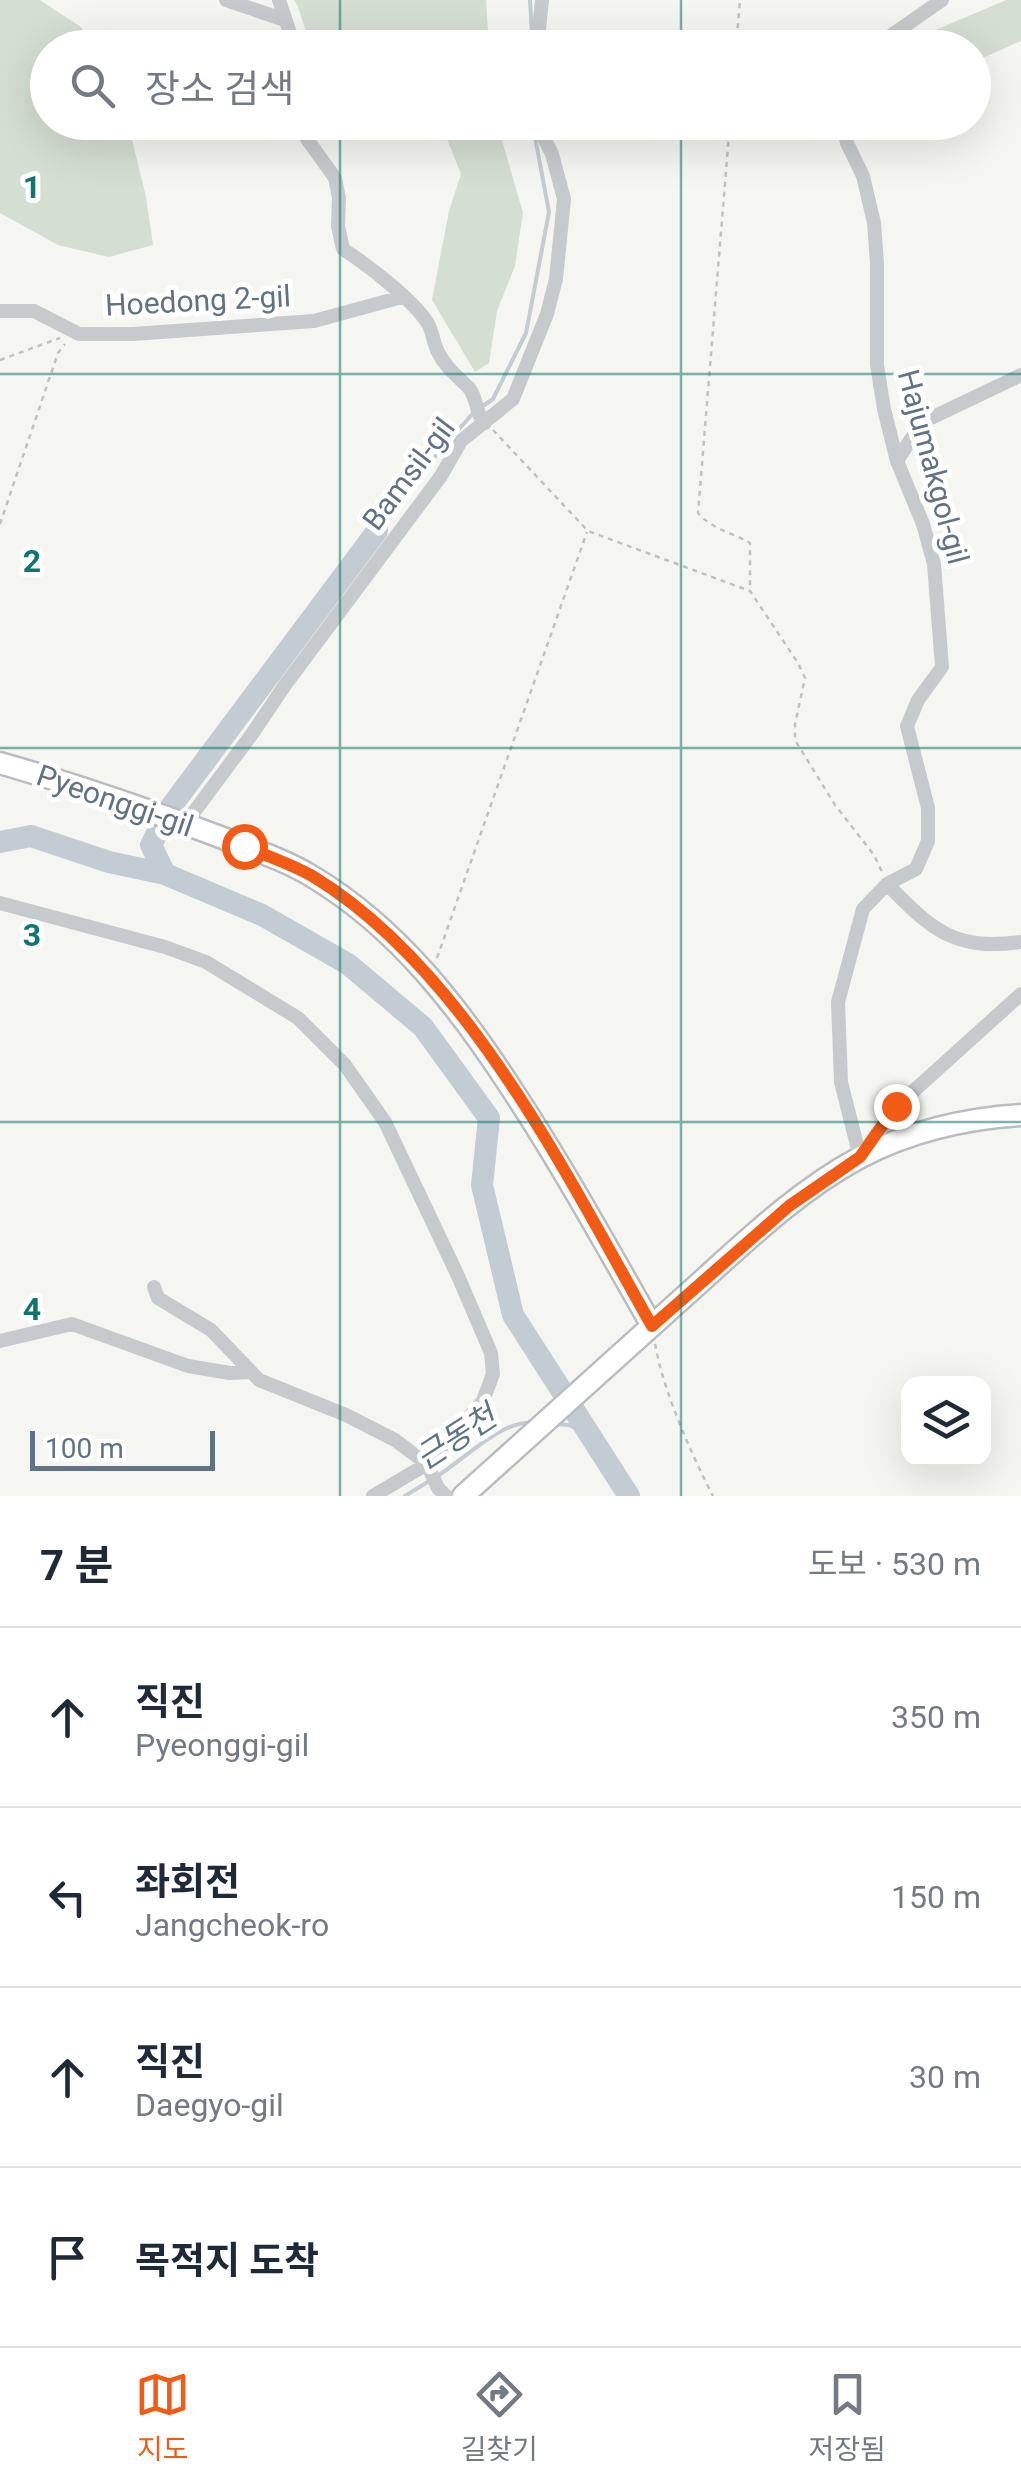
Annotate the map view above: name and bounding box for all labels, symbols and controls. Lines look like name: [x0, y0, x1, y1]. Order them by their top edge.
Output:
search box: [30, 30, 991, 140]
icon: search: [65, 58, 120, 113]
text: 장소 검색: [145, 67, 294, 111]
text: 1: [23, 168, 41, 206]
street label: Hoedong 2-gil: [104, 278, 292, 323]
street label: Hajumakgol-gil: [891, 366, 976, 568]
street label: Bamsil-gil: [355, 411, 462, 537]
text: 2: [23, 542, 41, 580]
street label: Pyeonggi-gil: [32, 757, 198, 844]
route start: [222, 824, 268, 870]
text: 3: [23, 916, 41, 954]
route end: [874, 1084, 920, 1130]
text: 4: [23, 1290, 41, 1328]
map controls: [901, 1376, 991, 1466]
button: layers: [901, 1376, 991, 1466]
water label: 근동천: [409, 1395, 506, 1477]
scale bar: [30, 1426, 215, 1470]
text: 100 m: [45, 1432, 124, 1465]
text: 7 분: [40, 1541, 113, 1590]
text: 도보 · 530 m: [808, 1545, 981, 1583]
text: 직진: [135, 1680, 205, 1724]
icon: ahead: [40, 1690, 95, 1745]
text: 350 m: [891, 1698, 981, 1736]
text: Pyeonggi-gil: [135, 1726, 309, 1764]
text: 좌회전: [135, 1860, 240, 1904]
icon: left: [40, 1870, 95, 1925]
text: 150 m: [891, 1878, 981, 1916]
text: Jangcheok-ro: [135, 1906, 329, 1944]
text: 직진: [135, 2040, 205, 2084]
icon: ahead: [40, 2050, 95, 2105]
text: 30 m: [909, 2058, 981, 2096]
text: Daegyo-gil: [135, 2086, 284, 2124]
icon: arrive: [40, 2230, 95, 2285]
text: 목적지 도착: [135, 2239, 319, 2283]
tab: 지도: [135, 2367, 190, 2467]
tab: 길찾기: [461, 2367, 538, 2467]
tab: 저장됨: [808, 2367, 886, 2467]

